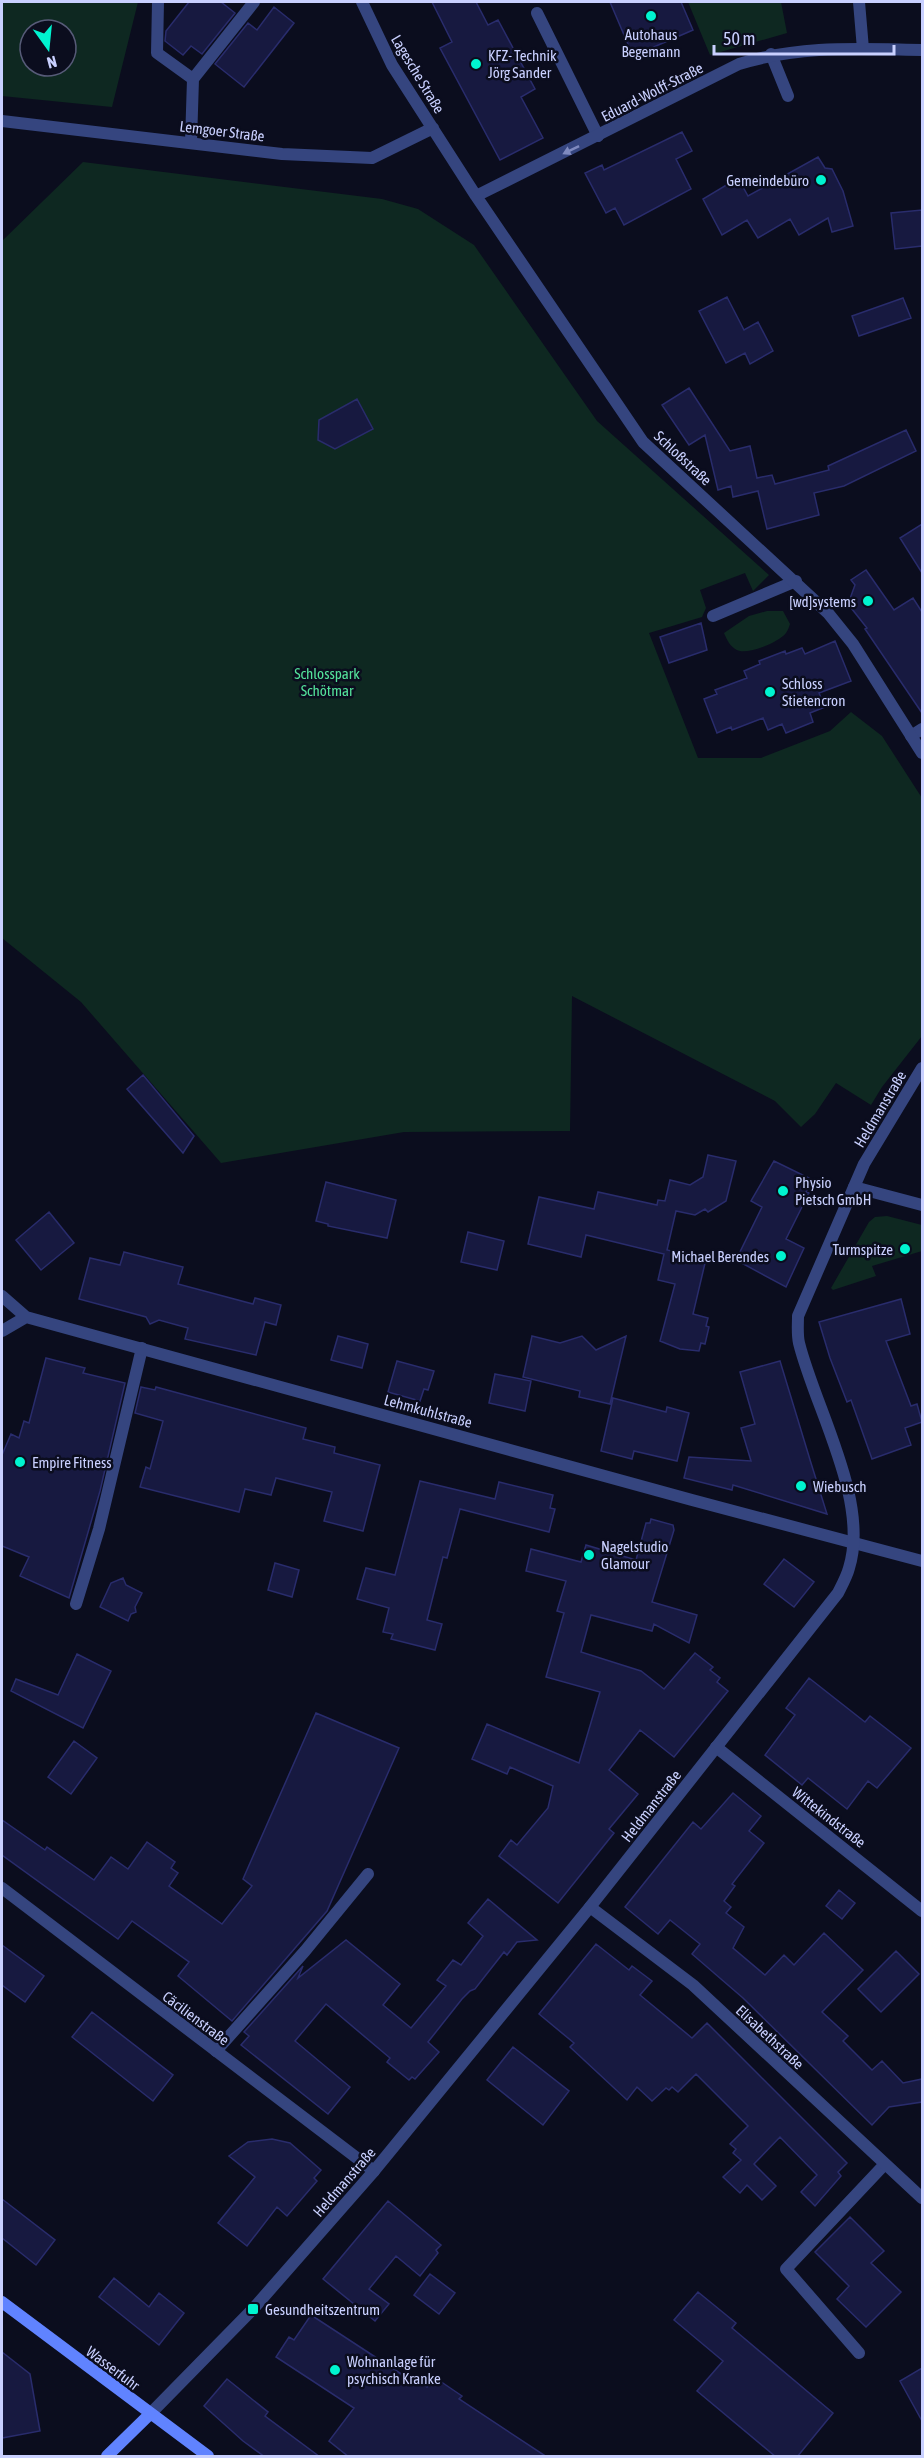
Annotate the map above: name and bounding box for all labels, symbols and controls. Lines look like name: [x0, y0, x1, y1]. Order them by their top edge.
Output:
marker: Autohaus Begemann: [644, 9, 658, 23]
north arrow: [18, 18, 78, 78]
scale bar: [714, 18, 894, 56]
place label: Autohaus Begemann: [621, 26, 681, 60]
text: 50 m: [723, 28, 755, 49]
street label: Lagesche Straße: [388, 32, 448, 116]
place label: KFZ- Technik Jörg Sander: [488, 47, 557, 81]
text: N: [45, 53, 59, 72]
marker: KFZ- Technik Jörg Sander: [469, 57, 483, 71]
street label: Eduard-Wolff-Straße: [598, 59, 706, 125]
street label: Lemgoer Straße: [179, 117, 266, 145]
one-way arrow: [563, 145, 580, 154]
place label: Gemeindebüro: [726, 172, 809, 189]
marker: Gemeindebüro: [814, 173, 828, 187]
street label: Schloßstraße: [651, 427, 715, 489]
place label: [wd]systems: [789, 593, 856, 610]
marker: [wd]systems: [861, 594, 875, 608]
park label: Schlosspark Schötmar: [294, 665, 360, 699]
place label: Schloss Stietencron: [782, 675, 845, 709]
marker: Schloss Stietencron: [763, 685, 777, 699]
street label: Heldmanstraße: [851, 1068, 910, 1150]
place label: Physio Pietsch GmbH: [795, 1174, 871, 1208]
marker: Physio Pietsch GmbH: [776, 1184, 790, 1198]
place label: Turmspitze: [832, 1241, 893, 1258]
marker: Turmspitze: [898, 1242, 912, 1256]
place label: Michael Berendes: [671, 1248, 769, 1265]
marker: Michael Berendes: [774, 1249, 788, 1263]
street label: Lehmkuhlstraße: [382, 1391, 474, 1431]
place label: Empire Fitness: [32, 1454, 112, 1471]
marker: Empire Fitness: [13, 1455, 27, 1469]
place label: Wiebusch: [813, 1478, 867, 1495]
marker: Wiebusch: [794, 1479, 808, 1493]
place label: Nagelstudio Glamour: [601, 1538, 668, 1572]
marker: Nagelstudio Glamour: [582, 1548, 596, 1562]
street label: Heldmanstraße: [618, 1767, 684, 1845]
street label: Wittekindstraße: [789, 1783, 869, 1851]
street label: Cäcilienstraße: [159, 1987, 233, 2049]
street label: Elisabethstraße: [733, 2001, 807, 2073]
street label: Heldmanstraße: [309, 2144, 379, 2220]
place label: Gesundheitszentrum: [265, 2301, 380, 2318]
marker: Gesundheitszentrum: [246, 2302, 260, 2316]
street label: Wasserfuhr: [83, 2343, 143, 2394]
place label: Wohnanlage für psychisch Kranke: [347, 2353, 441, 2387]
marker: Wohnanlage für psychisch Kranke: [328, 2363, 342, 2377]

